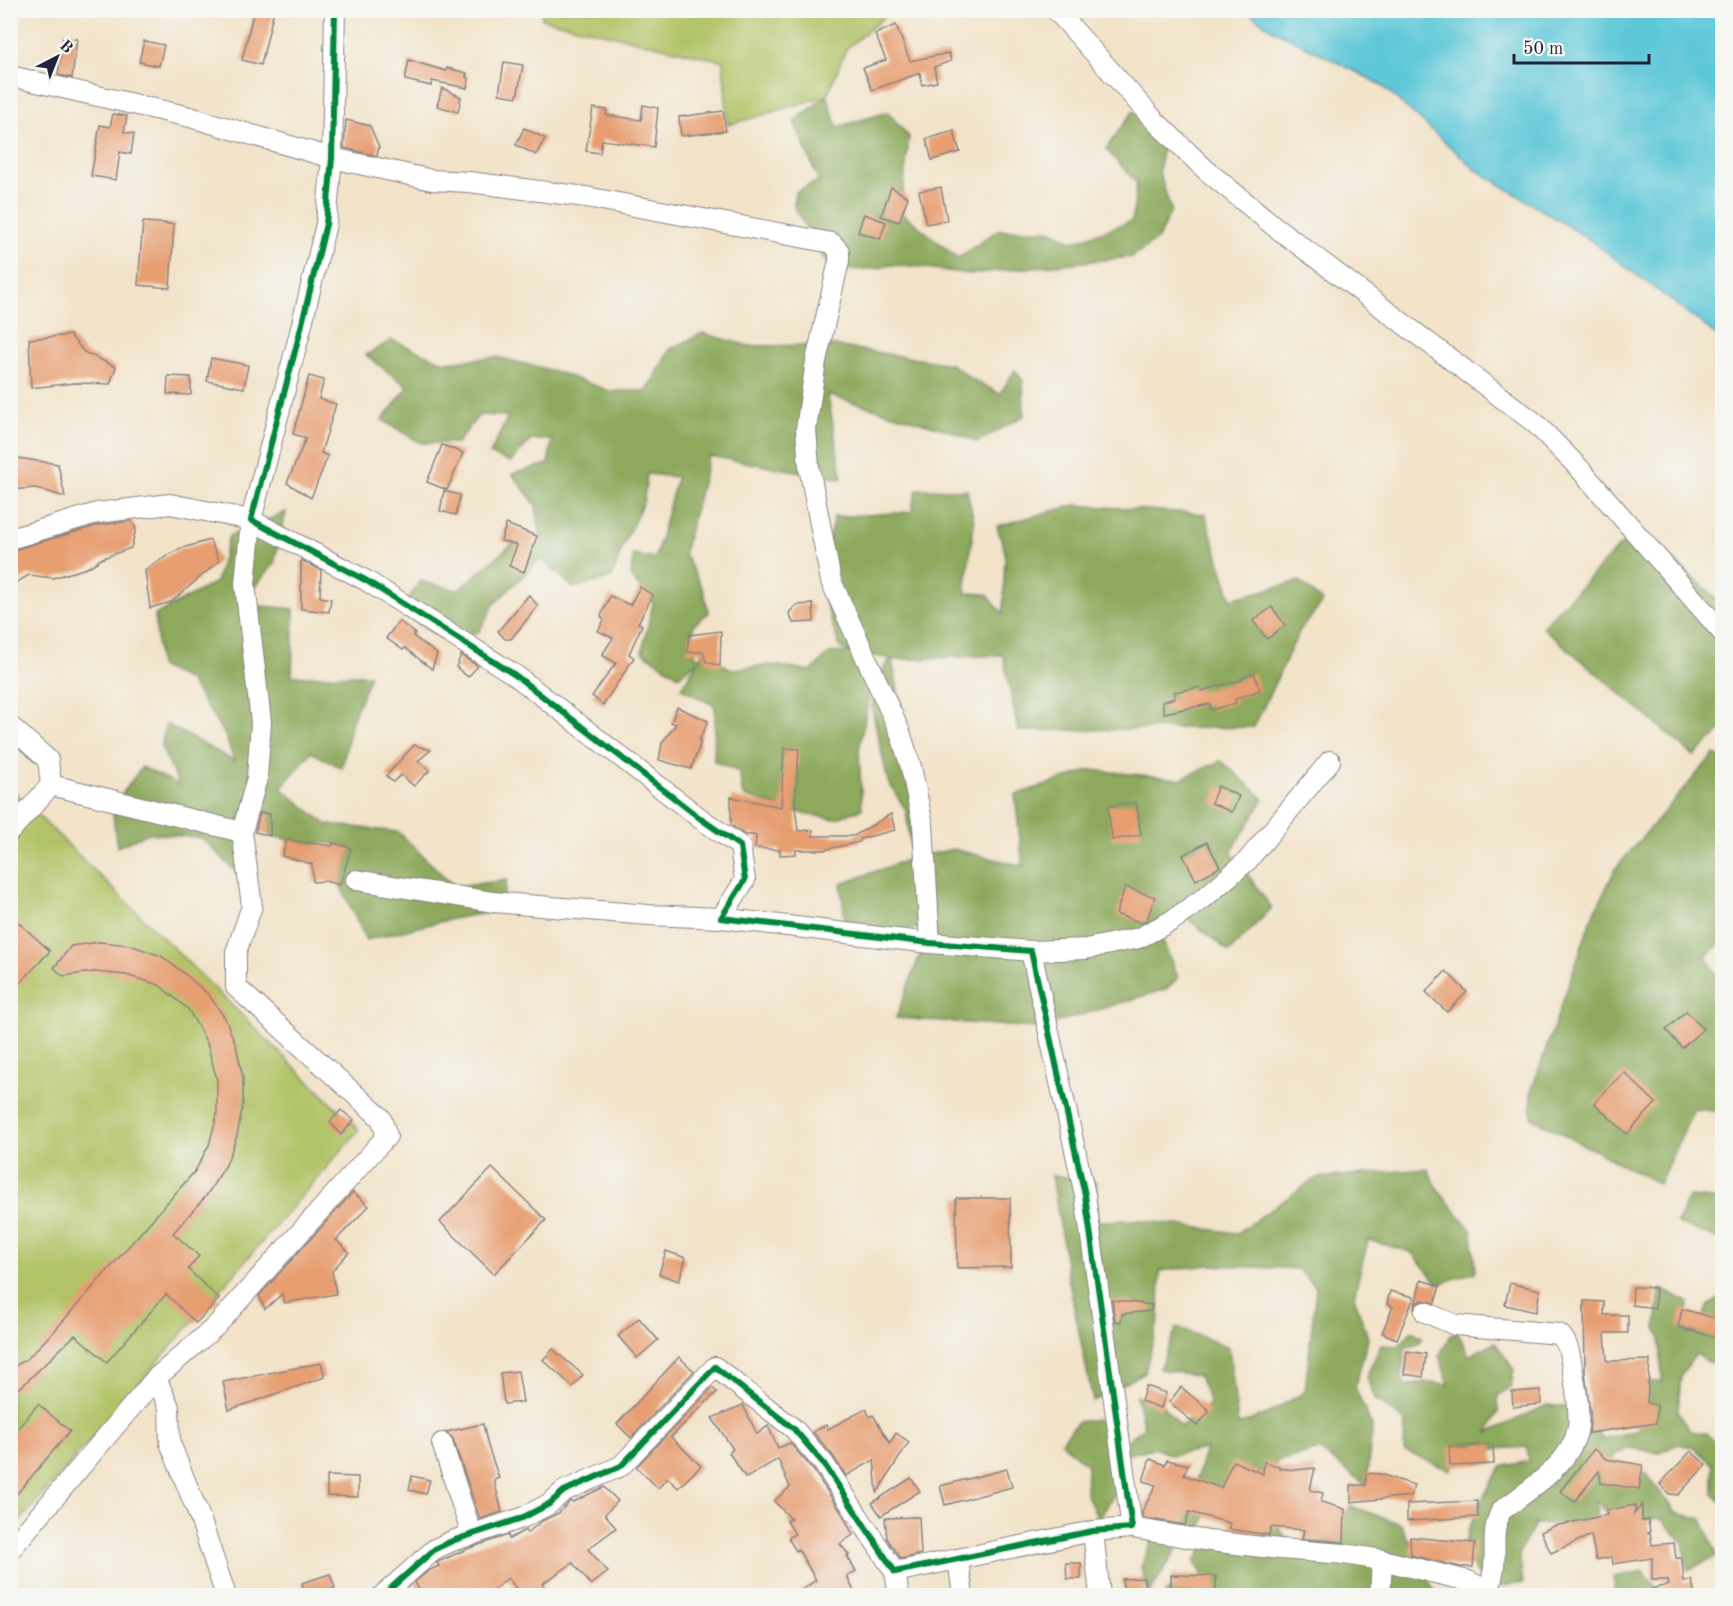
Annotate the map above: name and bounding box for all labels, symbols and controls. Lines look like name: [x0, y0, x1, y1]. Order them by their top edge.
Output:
north arrow: [27, 27, 87, 87]
scale bar: [1514, 27, 1649, 65]
text: B: [56, 38, 75, 57]
text: 50 m: [1523, 40, 1563, 58]

